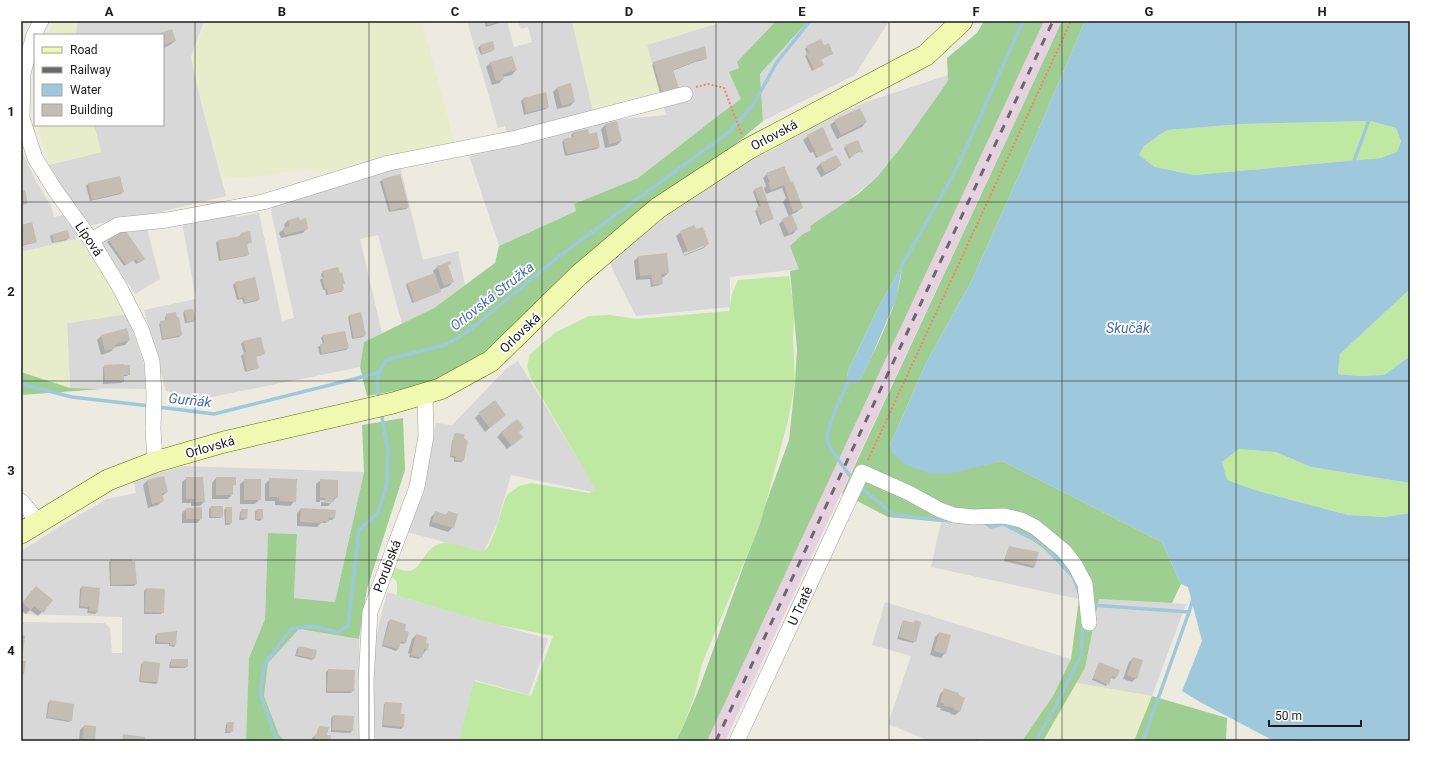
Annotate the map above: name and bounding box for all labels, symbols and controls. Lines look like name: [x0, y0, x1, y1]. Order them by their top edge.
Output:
text: A: [105, 4, 114, 19]
text: B: [278, 4, 286, 19]
text: C: [451, 4, 460, 19]
text: D: [625, 4, 633, 19]
text: E: [798, 4, 806, 19]
text: F: [972, 4, 980, 19]
text: G: [1145, 4, 1154, 19]
text: H: [1317, 4, 1327, 19]
legend: [34, 34, 164, 126]
text: Road: [70, 43, 98, 57]
text: Railway: [70, 63, 111, 77]
text: Water: [70, 83, 101, 97]
text: Building: [70, 103, 113, 117]
text: 1: [7, 104, 15, 119]
street label: Orlovská: [748, 117, 800, 153]
street label: Lípová: [72, 219, 106, 259]
water label: Orlovská Stružka: [447, 258, 537, 334]
text: 2: [7, 284, 15, 299]
street label: Orlovská: [496, 310, 544, 356]
water label: Skučák: [1106, 320, 1151, 336]
water label: Gurňák: [168, 390, 213, 410]
street label: Orlovská: [184, 433, 236, 461]
text: 3: [7, 463, 15, 478]
street label: Porubská: [370, 538, 404, 594]
street label: U Tratě: [785, 584, 816, 628]
text: 4: [7, 643, 15, 658]
scale bar: [1269, 702, 1361, 728]
text: 50 m: [1275, 709, 1302, 723]

